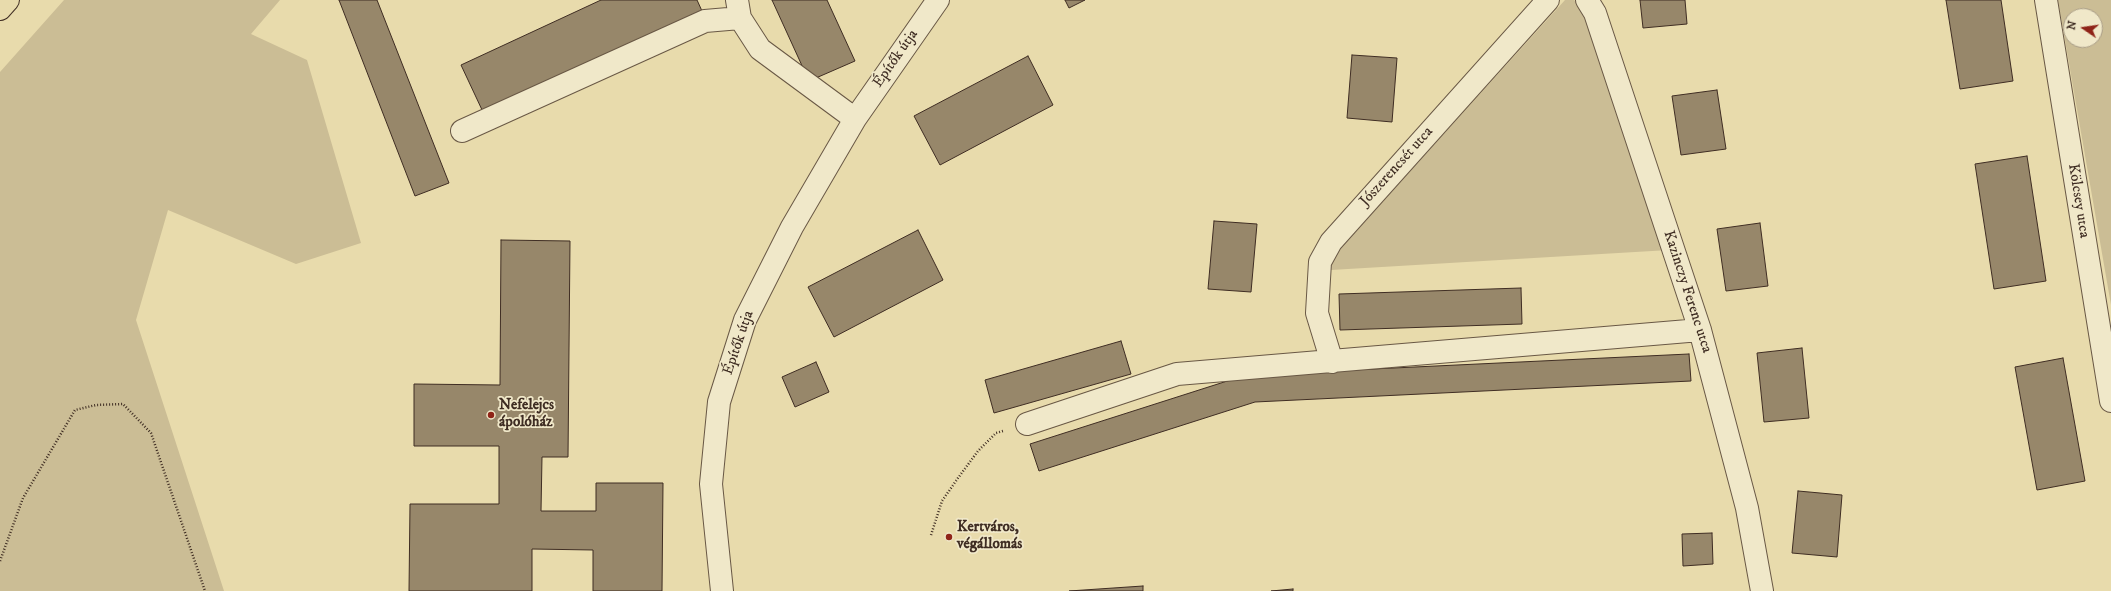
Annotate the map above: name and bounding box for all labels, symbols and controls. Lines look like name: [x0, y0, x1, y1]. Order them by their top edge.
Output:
north arrow: [2063, 8, 2103, 48]
text: N: [2064, 20, 2080, 32]
street label: Építők útja: [870, 27, 922, 91]
street label: Jószerencsét utca: [1357, 123, 1437, 211]
street label: Kölcsey utca: [2063, 163, 2093, 239]
street label: Kazinczy Ferenc utca: [1659, 229, 1715, 355]
street label: Építők útja: [720, 309, 758, 377]
place label: Nefelejcs ápolóház: [499, 397, 554, 432]
marker: Nefelejcs ápolóház: [486, 410, 496, 420]
place label: Kertváros, végállomás: [957, 519, 1022, 554]
marker: Kertváros, végállomás: [944, 532, 954, 542]

